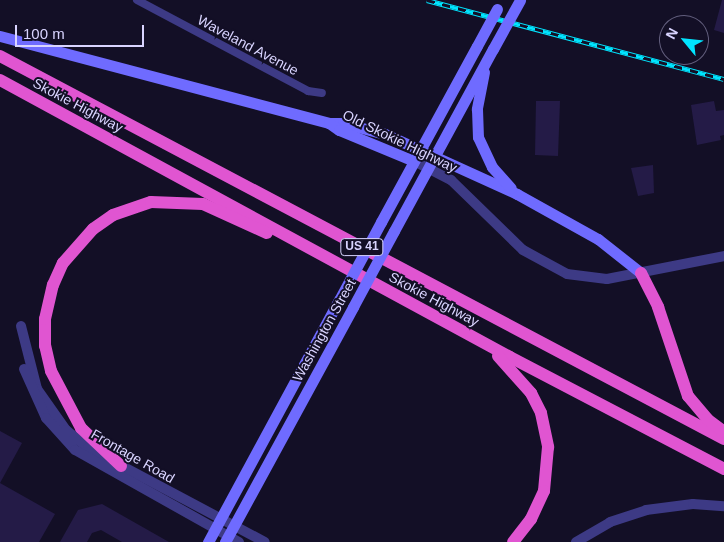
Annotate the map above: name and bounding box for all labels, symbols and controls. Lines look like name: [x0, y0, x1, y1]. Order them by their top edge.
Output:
street label: Waveland Avenue: [194, 11, 302, 79]
scale bar: [18, 15, 146, 47]
north arrow: [659, 15, 709, 65]
text: 100 m: [23, 25, 65, 42]
text: N: [662, 25, 681, 42]
street label: Skokie Highway: [30, 74, 126, 136]
street label: Old Skokie Highway: [340, 106, 460, 176]
road number: US 41: [340, 238, 384, 256]
street label: Skokie Highway: [386, 268, 482, 330]
street label: Washington Street: [289, 276, 359, 384]
street label: Frontage Road: [88, 425, 178, 487]

